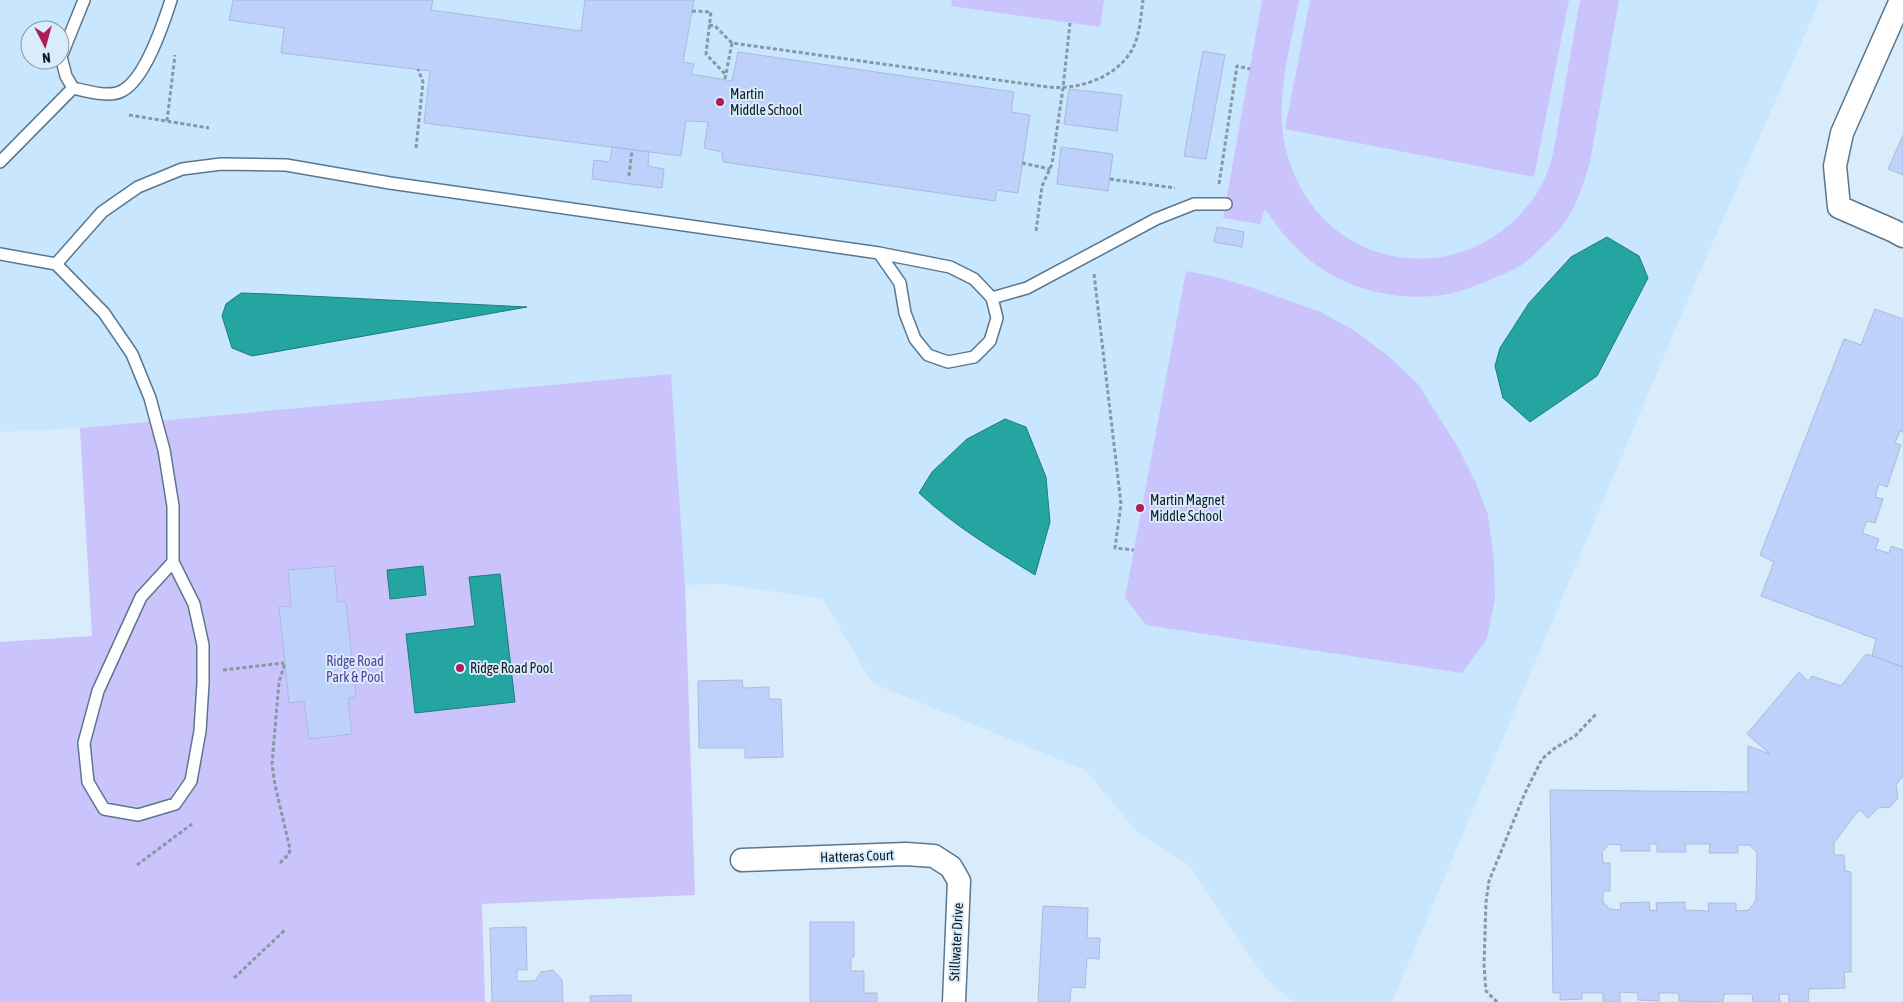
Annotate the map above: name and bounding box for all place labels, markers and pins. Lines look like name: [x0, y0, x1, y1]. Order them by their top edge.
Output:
place label: Martin Middle School: [730, 86, 803, 118]
marker: Martin Middle School: [714, 96, 726, 108]
place label: Martin Magnet Middle School: [1150, 492, 1225, 524]
marker: Martin Magnet Middle School: [1134, 502, 1146, 514]
place label: Ridge Road Pool: [470, 660, 553, 676]
marker: Ridge Road Pool: [454, 662, 466, 674]

